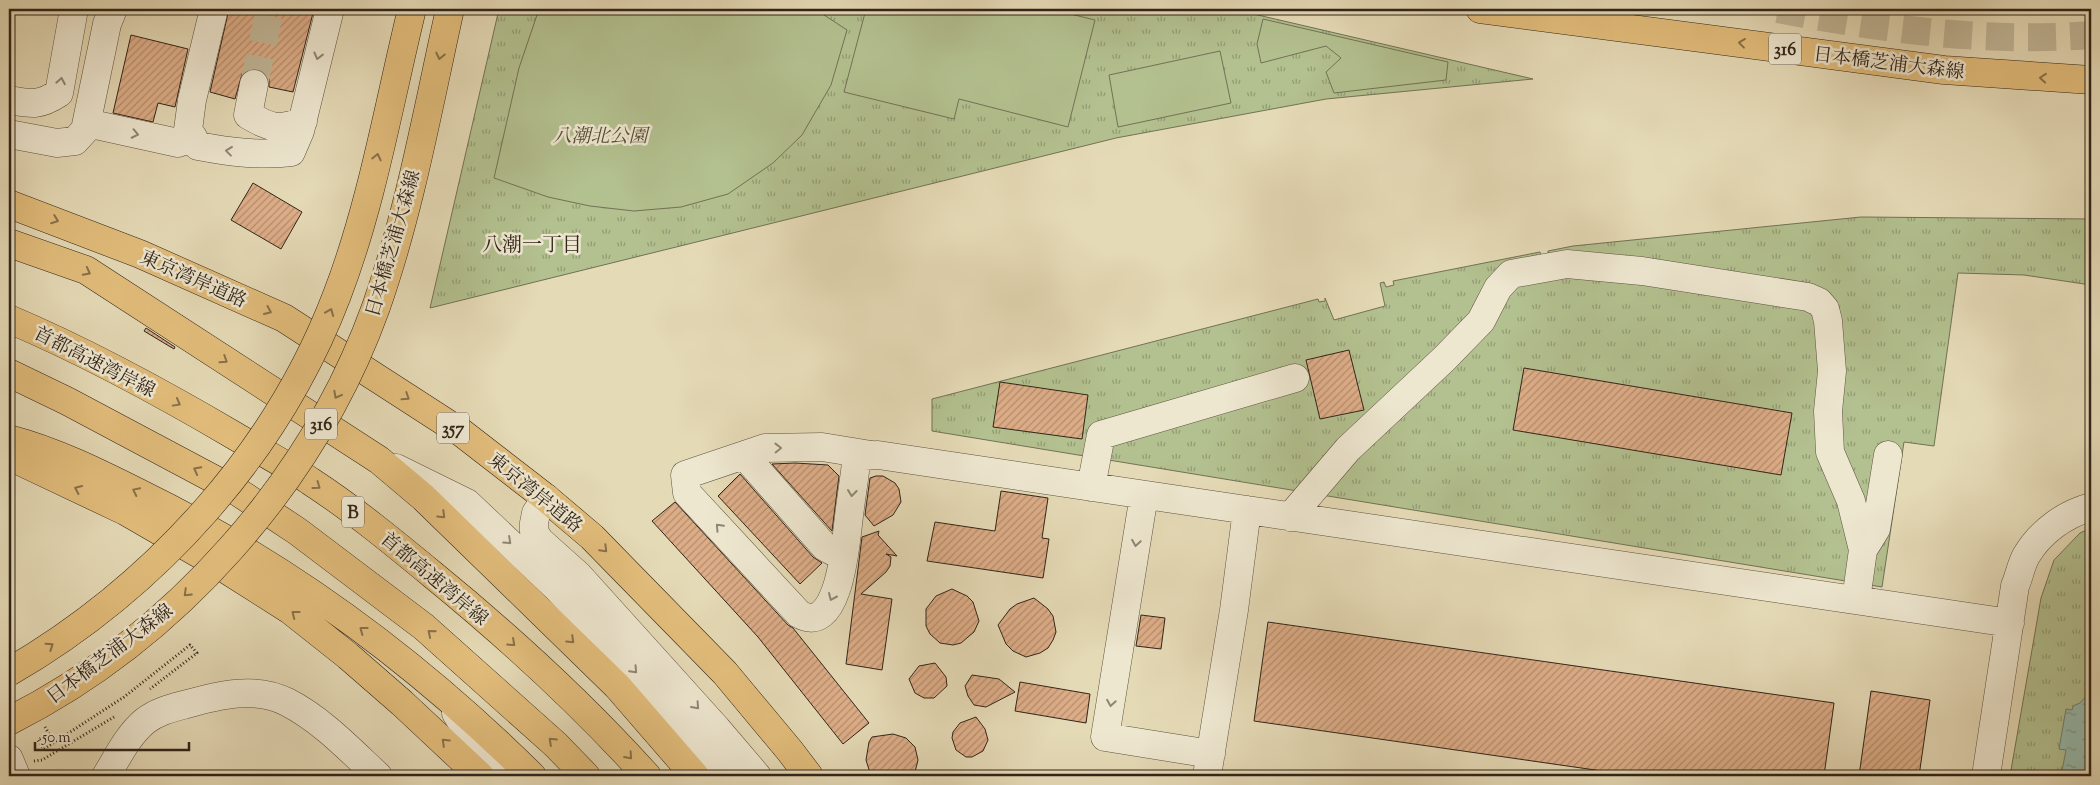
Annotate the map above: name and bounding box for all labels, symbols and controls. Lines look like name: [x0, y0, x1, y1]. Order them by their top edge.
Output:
road number: 316: [1769, 34, 1801, 64]
one-way arrow: [1738, 38, 1746, 49]
street label: 日本橋芝浦大森線: [1812, 42, 1966, 87]
one-way arrow: [314, 52, 324, 60]
one-way arrow: [435, 52, 445, 61]
one-way arrow: [2038, 72, 2046, 83]
one-way arrow: [56, 76, 66, 85]
park label: 八潮北公園: [552, 124, 650, 151]
one-way arrow: [130, 128, 139, 138]
one-way arrow: [224, 146, 232, 157]
one-way arrow: [371, 152, 382, 161]
street label: 日本橋芝浦大森線: [360, 167, 428, 320]
one-way arrow: [50, 214, 59, 224]
district label: 八潮一丁目: [482, 232, 582, 261]
street label: 東京湾岸道路: [135, 245, 251, 316]
one-way arrow: [82, 266, 91, 276]
one-way arrow: [263, 305, 272, 316]
one-way arrow: [324, 308, 335, 317]
street label: 首都高速湾岸線: [28, 321, 159, 405]
one-way arrow: [219, 354, 228, 363]
one-way arrow: [333, 389, 343, 398]
one-way arrow: [401, 391, 410, 400]
one-way arrow: [172, 397, 181, 407]
road number: 316: [305, 408, 337, 439]
road number: 357: [437, 412, 469, 443]
one-way arrow: [775, 443, 783, 453]
street label: 東京湾岸道路: [482, 448, 587, 540]
one-way arrow: [194, 467, 203, 477]
one-way arrow: [311, 480, 321, 489]
one-way arrow: [74, 485, 83, 496]
one-way arrow: [132, 487, 141, 497]
one-way arrow: [847, 489, 858, 497]
road number: B: [342, 497, 364, 528]
one-way arrow: [436, 509, 445, 518]
one-way arrow: [716, 524, 725, 533]
street label: 首都高速湾岸線: [374, 527, 493, 633]
one-way arrow: [502, 535, 511, 544]
one-way arrow: [1132, 539, 1142, 547]
one-way arrow: [598, 543, 607, 552]
one-way arrow: [183, 587, 192, 596]
one-way arrow: [828, 592, 839, 601]
street label: 日本橋芝浦大森線: [42, 598, 179, 712]
one-way arrow: [292, 612, 301, 620]
one-way arrow: [360, 628, 369, 636]
one-way arrow: [428, 630, 437, 639]
one-way arrow: [565, 634, 574, 643]
one-way arrow: [506, 637, 515, 646]
one-way arrow: [44, 643, 54, 652]
one-way arrow: [628, 665, 637, 674]
one-way arrow: [1106, 699, 1116, 708]
one-way arrow: [690, 700, 699, 709]
scale bar: [35, 720, 189, 752]
text: 50 m: [41, 728, 71, 749]
one-way arrow: [549, 738, 558, 747]
one-way arrow: [441, 739, 450, 748]
one-way arrow: [623, 750, 632, 759]

